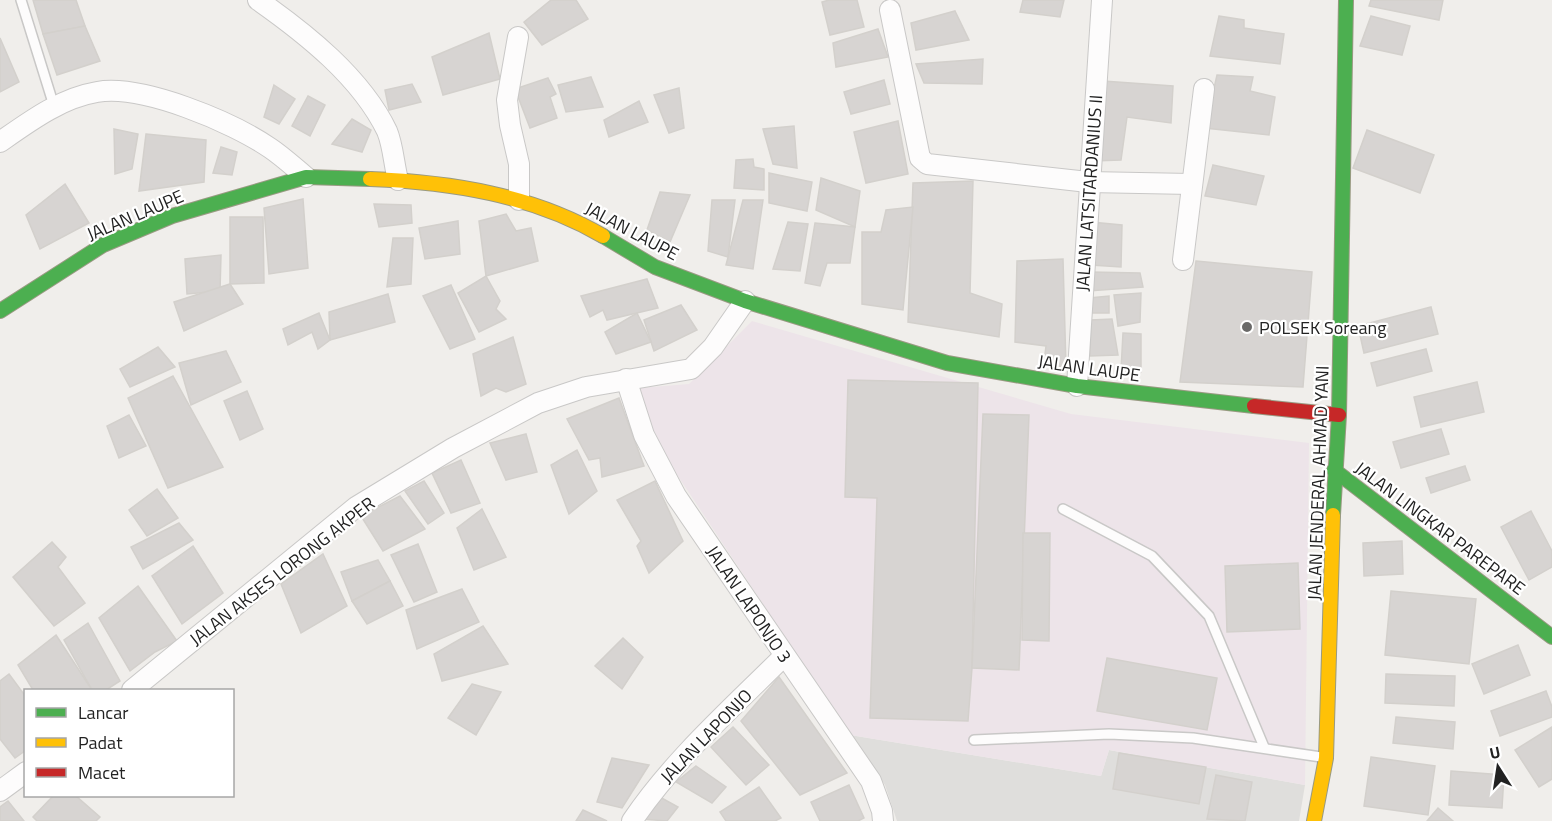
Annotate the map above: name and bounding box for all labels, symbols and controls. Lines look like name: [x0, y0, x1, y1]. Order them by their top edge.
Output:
street label: JALAN LATSITARDANIUS II: [1069, 94, 1109, 292]
street label: JALAN LAUPE: [82, 182, 188, 248]
street label: JALAN LAUPE: [580, 195, 684, 267]
place label: POLSEK Soreang: [1259, 314, 1386, 341]
marker: POLSEK Soreang: [1240, 320, 1254, 334]
street label: JALAN LAUPE: [1036, 347, 1142, 389]
street label: JALAN JENDERAL AHMAD YANI: [1300, 365, 1336, 601]
street label: JALAN LINGKAR PAREPARE: [1349, 455, 1531, 601]
street label: JALAN AKSES LORONG AKPER: [184, 490, 380, 652]
street label: JALAN LAPONJO 3: [700, 540, 798, 668]
street label: JALAN LAPONJO: [654, 683, 758, 789]
legend: [24, 689, 234, 797]
text: Lancar: [78, 699, 128, 726]
text: Padat: [78, 729, 123, 756]
north arrow: [1468, 737, 1528, 797]
text: U: [1487, 740, 1502, 765]
text: Macet: [78, 759, 126, 786]

